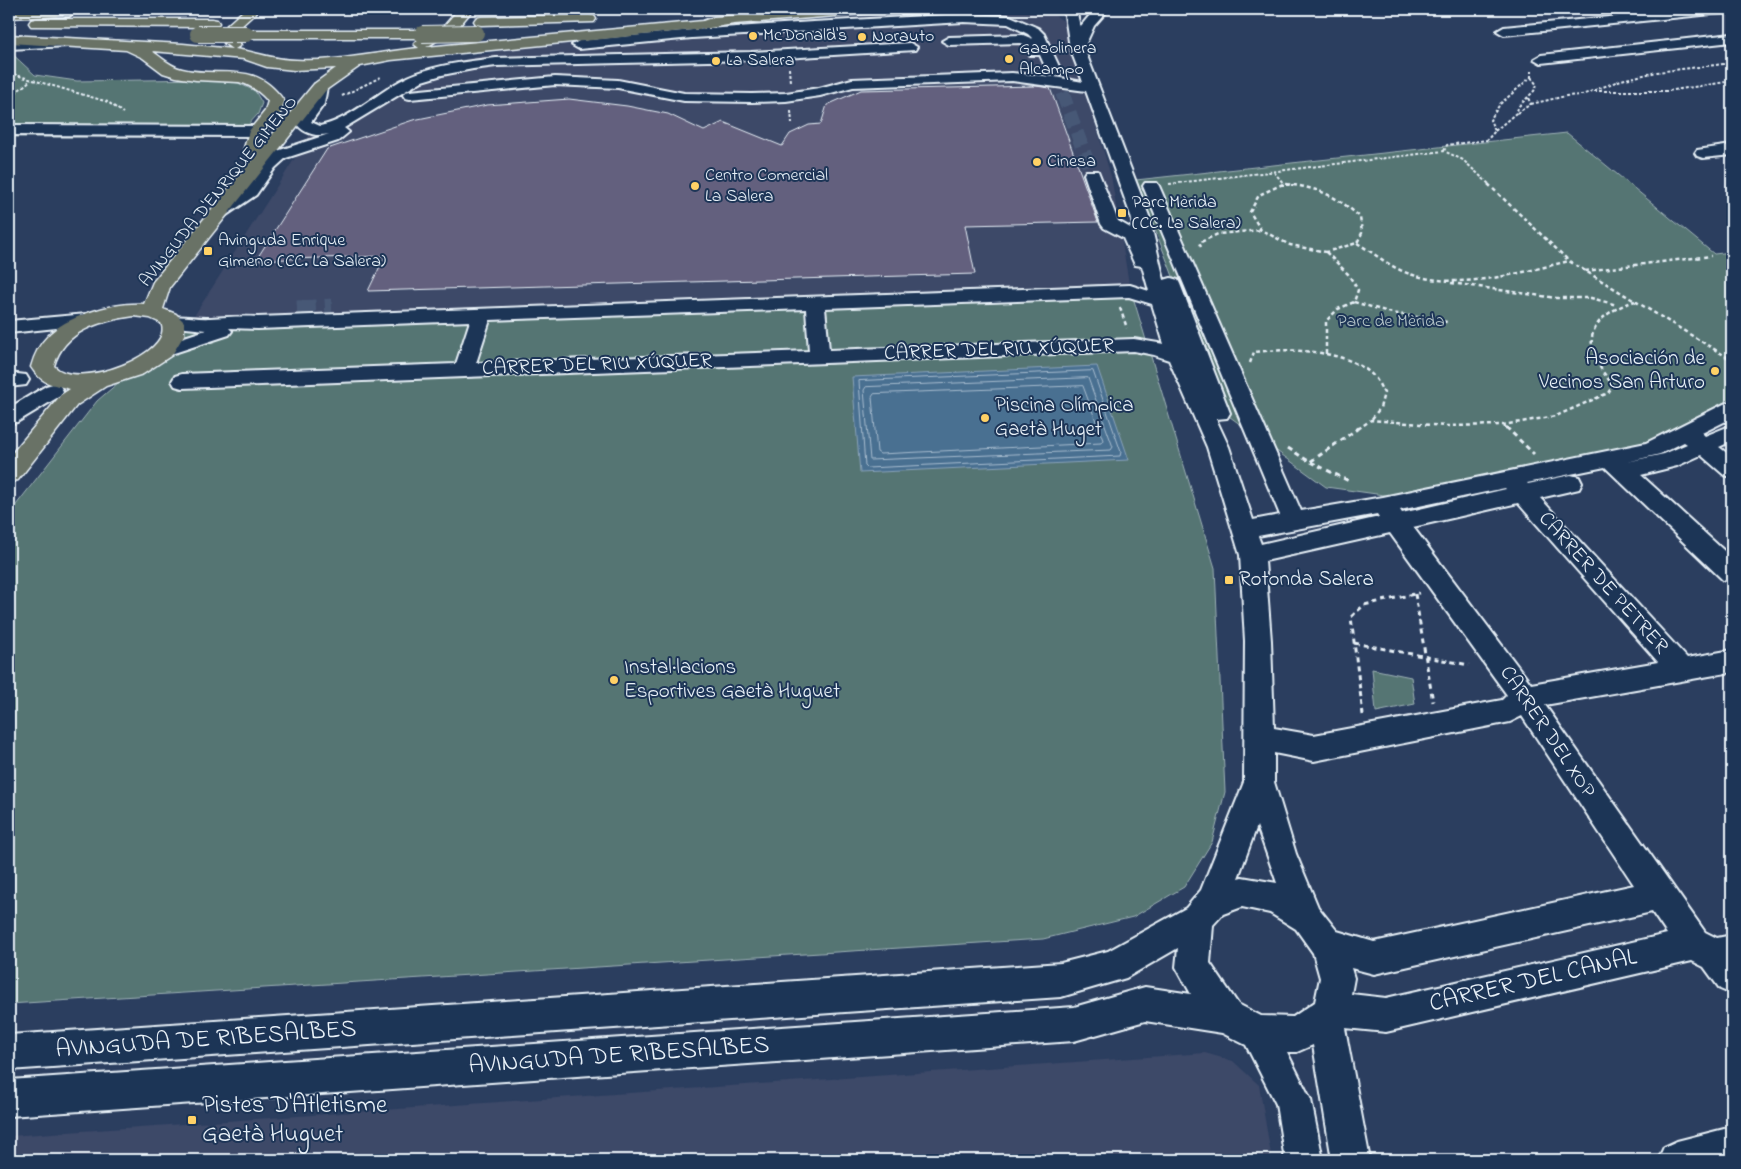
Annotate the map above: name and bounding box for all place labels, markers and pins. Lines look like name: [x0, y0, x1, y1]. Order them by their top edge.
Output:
place label: McDonald's: [763, 23, 847, 49]
place label: Norauto: [872, 24, 934, 50]
marker: McDonald's: [747, 30, 759, 42]
marker: Norauto: [856, 31, 868, 43]
place label: Gasolinera Alcampo: [1019, 36, 1097, 83]
place label: La Salera: [726, 48, 795, 74]
marker: Gasolinera Alcampo: [1003, 53, 1015, 65]
marker: La Salera: [710, 55, 722, 67]
place label: Cinesa: [1047, 149, 1096, 175]
marker: Cinesa: [1031, 156, 1043, 168]
place label: Centro Comercial La Salera: [705, 163, 828, 210]
marker: Centro Comercial La Salera: [689, 180, 701, 192]
place label: Parc Mèrida (CC. La Salera): [1132, 190, 1241, 237]
marker: Parc Mèrida (CC. La Salera): [1116, 207, 1128, 219]
place label: Avinguda Enrique Gimeno (CC. La Salera): [218, 228, 386, 275]
marker: Avinguda Enrique Gimeno (CC. La Salera): [202, 245, 214, 257]
place label: Asociación de Vecinos San Arturo: [1538, 344, 1706, 398]
marker: Asociación de Vecinos San Arturo: [1709, 365, 1721, 377]
place label: Piscina Olímpica Gaetà Huget: [995, 391, 1134, 447]
marker: Piscina Olímpica Gaetà Huget: [979, 412, 991, 424]
place label: Rotonda Salera: [1239, 565, 1374, 595]
marker: Rotonda Salera: [1223, 574, 1235, 586]
place label: Instal·lacions Esportives Gaetà Huguet: [624, 653, 840, 709]
marker: Instal·lacions Esportives Gaetà Huguet: [608, 674, 620, 686]
place label: Pistes D'Atletisme Gaetà Huguet: [202, 1088, 388, 1154]
marker: Pistes D'Atletisme Gaetà Huguet: [186, 1114, 198, 1126]

